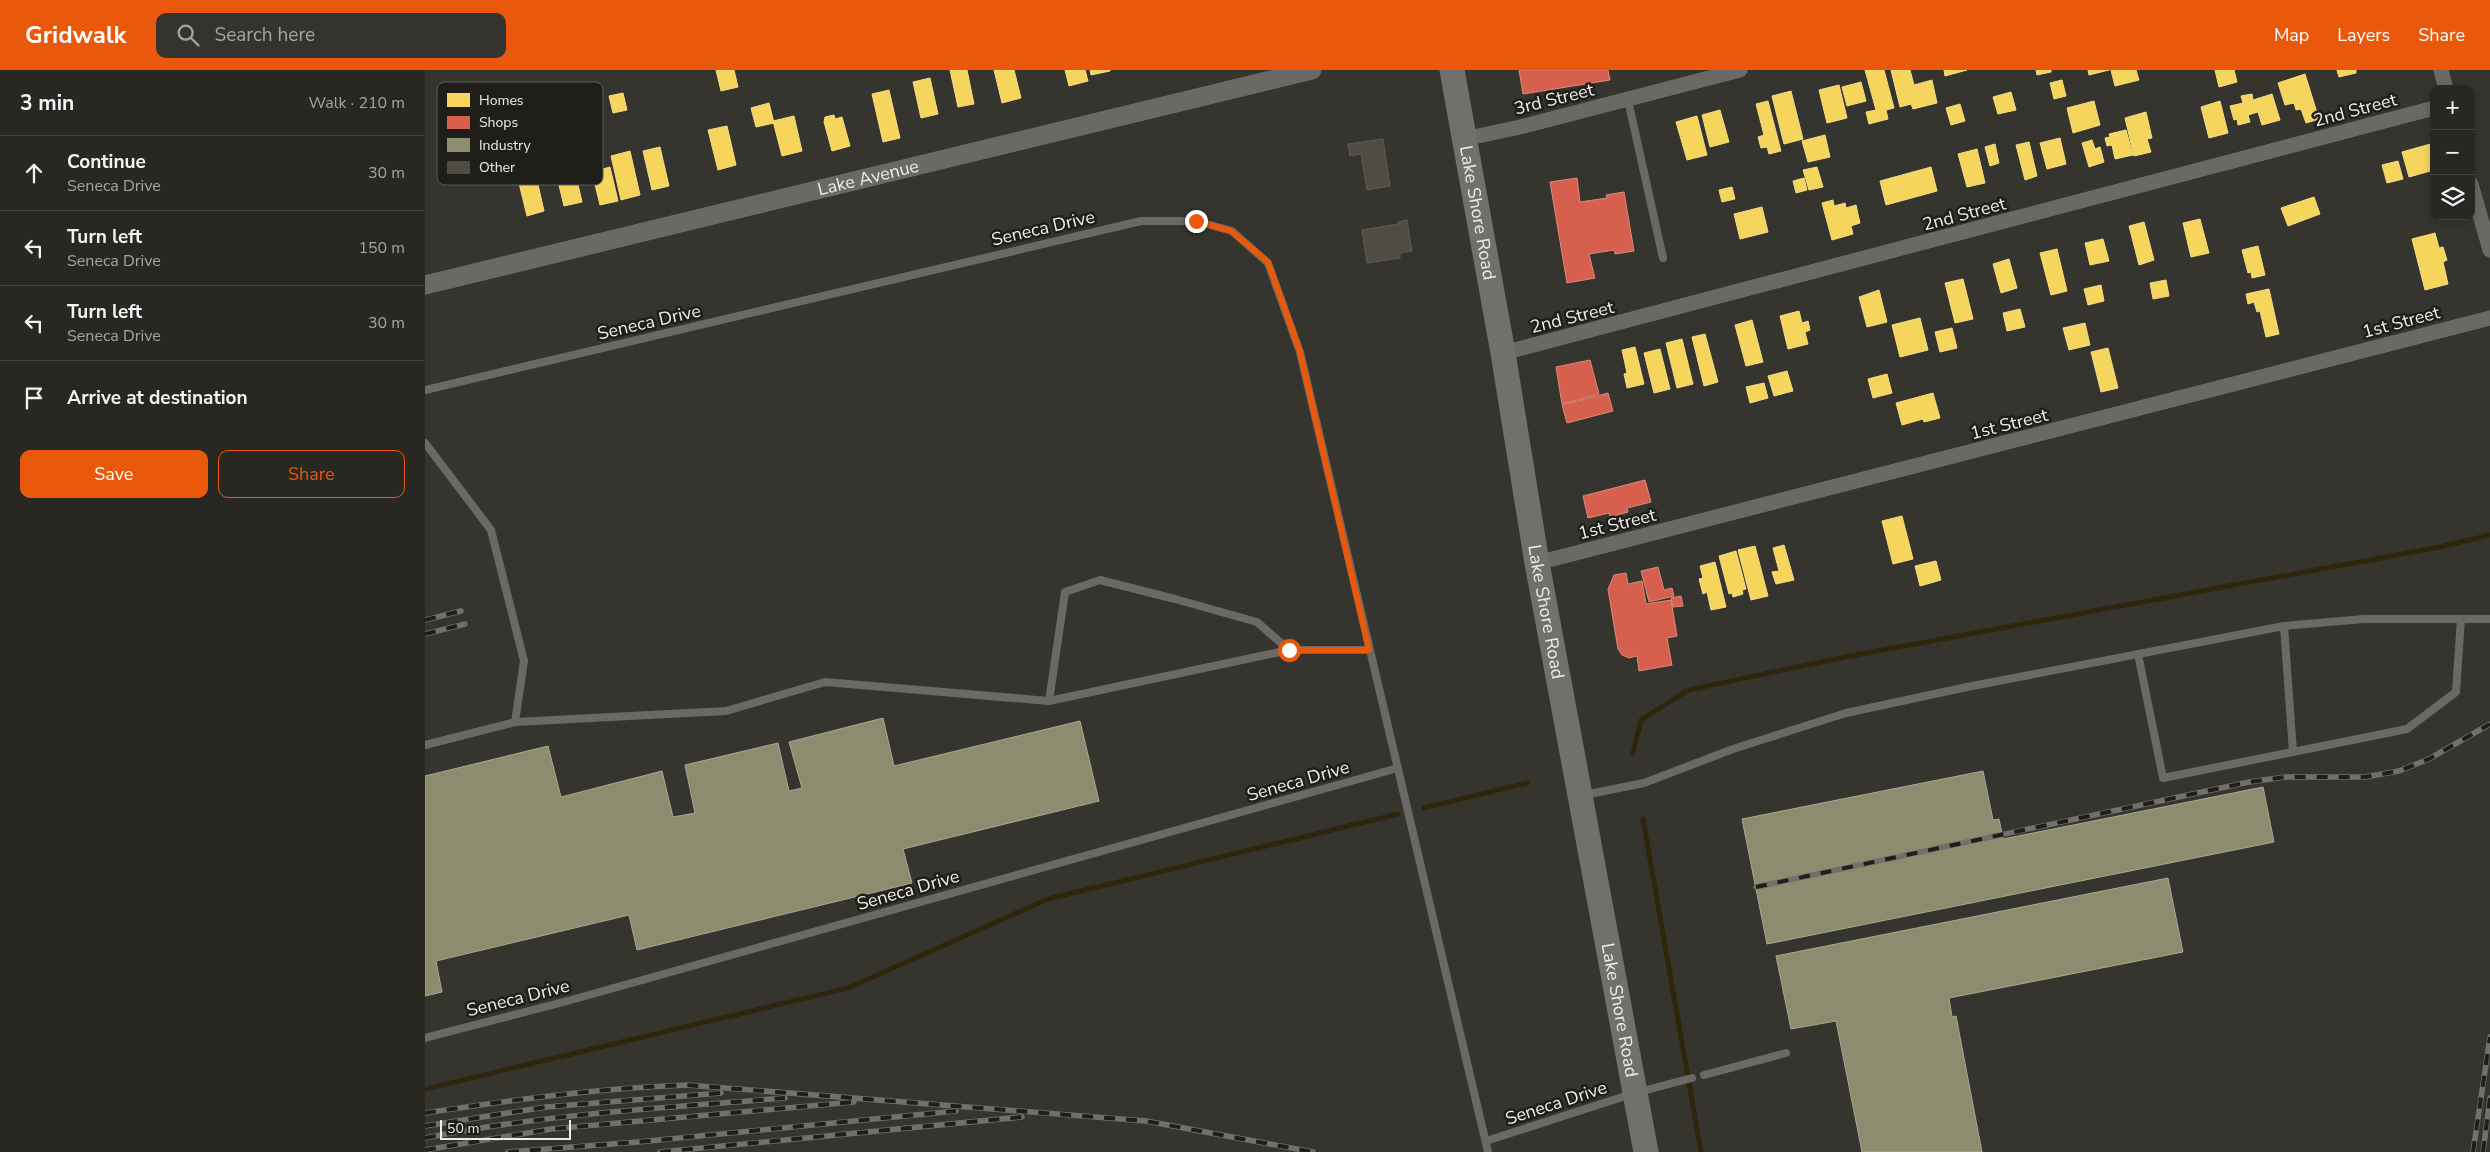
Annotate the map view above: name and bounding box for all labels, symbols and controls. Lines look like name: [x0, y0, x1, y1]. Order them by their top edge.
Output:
search box: [156, 13, 506, 58]
text: Gridwalk: [25, 19, 126, 51]
icon: search: [174, 21, 202, 49]
text: Search here: [214, 22, 315, 48]
text: Map: [2274, 23, 2309, 47]
text: Layers: [2337, 23, 2390, 47]
text: Share: [2418, 23, 2465, 47]
street label: 3rd Street: [1512, 77, 1597, 120]
legend: [437, 82, 603, 185]
map controls: [2430, 85, 2475, 220]
button: +: [2430, 85, 2475, 130]
street label: 2nd Street: [2311, 87, 2400, 133]
text: 3 min: [20, 89, 74, 117]
text: Homes: [479, 91, 524, 110]
text: Walk · 210 m: [309, 92, 405, 114]
text: Shops: [479, 113, 519, 132]
button: −: [2430, 130, 2475, 175]
text: Industry: [479, 136, 532, 155]
street label: Lake Shore Road: [1454, 144, 1502, 282]
text: Continue: [67, 149, 146, 175]
street label: Lake Avenue: [815, 154, 921, 201]
text: Other: [479, 158, 515, 177]
icon: ahead: [20, 159, 48, 187]
text: 30 m: [368, 162, 405, 184]
text: Seneca Drive: [67, 175, 161, 197]
button: layers: [2430, 175, 2475, 220]
street label: 2nd Street: [1920, 191, 2009, 237]
street label: Seneca Drive: [989, 204, 1097, 252]
route end: [1185, 210, 1208, 233]
text: Turn left: [67, 224, 142, 250]
icon: left: [20, 234, 48, 262]
text: 150 m: [358, 237, 405, 259]
text: Seneca Drive: [67, 250, 161, 272]
street label: 2nd Street: [1528, 295, 1617, 339]
street label: Seneca Drive: [595, 298, 703, 346]
text: Turn left: [67, 299, 142, 325]
street label: 1st Street: [2360, 300, 2443, 344]
icon: left: [20, 309, 48, 337]
text: 30 m: [368, 312, 405, 334]
text: Seneca Drive: [67, 325, 161, 347]
icon: arrive: [20, 384, 48, 412]
text: Arrive at destination: [67, 385, 248, 411]
street label: 1st Street: [1968, 403, 2051, 445]
button: Save: [20, 450, 208, 498]
button: Share: [218, 450, 405, 498]
street label: 1st Street: [1576, 503, 1659, 545]
street label: Lake Shore Road: [1522, 543, 1570, 681]
route start: [1278, 639, 1301, 662]
street label: Seneca Drive: [1244, 755, 1352, 807]
street label: Seneca Drive: [854, 864, 962, 916]
street label: Lake Shore Road: [1596, 941, 1644, 1079]
street label: Seneca Drive: [464, 974, 572, 1022]
street label: Seneca Drive: [1502, 1075, 1610, 1131]
scale bar: [440, 1117, 571, 1140]
text: 50 m: [447, 1119, 479, 1138]

